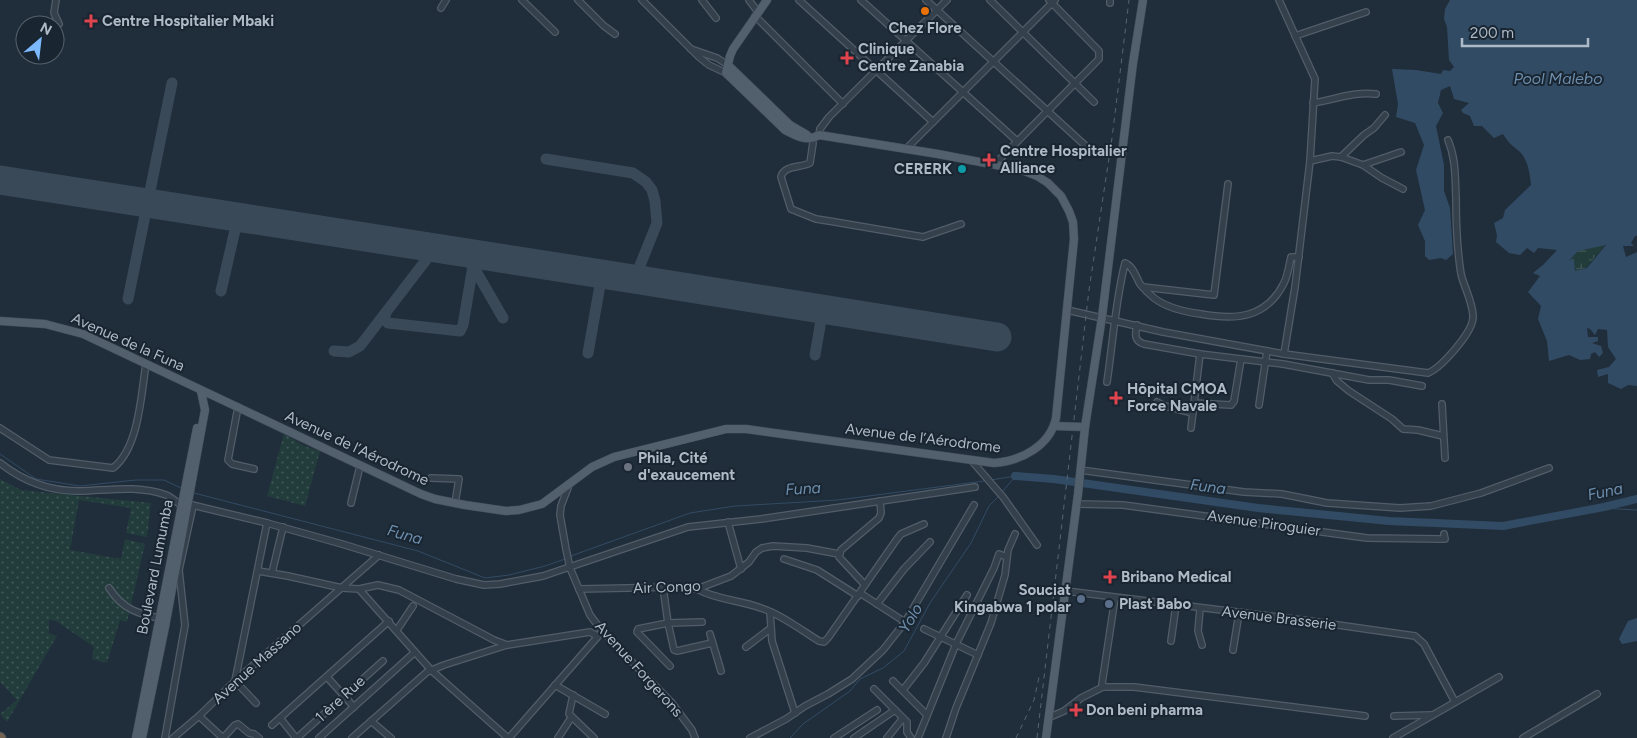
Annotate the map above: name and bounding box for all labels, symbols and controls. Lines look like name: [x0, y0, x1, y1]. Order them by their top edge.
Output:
marker: Chez Flore: [919, 5, 931, 17]
place label: Centre Hospitalier Mbaki: [102, 12, 274, 30]
marker: Centre Hospitalier Mbaki: [84, 14, 98, 28]
north arrow: [15, 15, 65, 65]
scale bar: [1462, 15, 1588, 47]
text: N: [37, 19, 55, 39]
place label: Chez Flore: [888, 19, 962, 37]
text: 200 m: [1470, 24, 1514, 42]
place label: Clinique Centre Zanabia: [858, 40, 964, 75]
marker: Clinique Centre Zanabia: [840, 51, 854, 65]
water label: Pool Malebo: [1513, 69, 1603, 88]
place label: Centre Hospitalier Alliance: [1000, 142, 1127, 177]
marker: Centre Hospitalier Alliance: [982, 153, 996, 167]
place label: CERERK: [894, 160, 952, 178]
marker: CERERK: [956, 163, 968, 175]
street label: Avenue de la Funa: [69, 309, 187, 375]
place label: Hôpital CMOA Force Navale: [1127, 380, 1228, 415]
marker: Hôpital CMOA Force Navale: [1109, 391, 1123, 405]
street label: Avenue de l’Aérodrome: [282, 407, 432, 489]
street label: Avenue de l’Aérodrome: [844, 420, 1002, 456]
place label: Phila, Cité d'exaucement: [638, 449, 735, 484]
marker: Phila, Cité d'exaucement: [622, 461, 634, 473]
water label: Funa: [1189, 475, 1227, 498]
water label: Funa: [785, 478, 821, 499]
water label: Funa: [1586, 478, 1625, 504]
street label: Boulevard Lumumba: [133, 498, 177, 636]
street label: Avenue Piroguier: [1206, 506, 1322, 540]
water label: Funa: [385, 520, 425, 549]
place label: Bribano Medical: [1121, 568, 1231, 586]
marker: Bribano Medical: [1103, 570, 1117, 584]
street label: Air Congo: [633, 577, 701, 597]
place label: Souciat Kingabwa 1 polar: [954, 581, 1071, 616]
marker: Souciat Kingabwa 1 polar: [1075, 593, 1087, 605]
place label: Plast Babo: [1119, 595, 1191, 613]
marker: Plast Babo: [1103, 598, 1115, 610]
water label: Yolo: [894, 600, 927, 636]
street label: Avenue Brasserie: [1221, 602, 1337, 634]
street label: Avenue Massano: [209, 618, 305, 708]
street label: Avenue Forgerons: [591, 618, 687, 721]
street label: 1 ère Rue: [311, 672, 369, 726]
place label: Don beni pharma: [1086, 701, 1203, 719]
marker: Don beni pharma: [1070, 704, 1082, 716]

